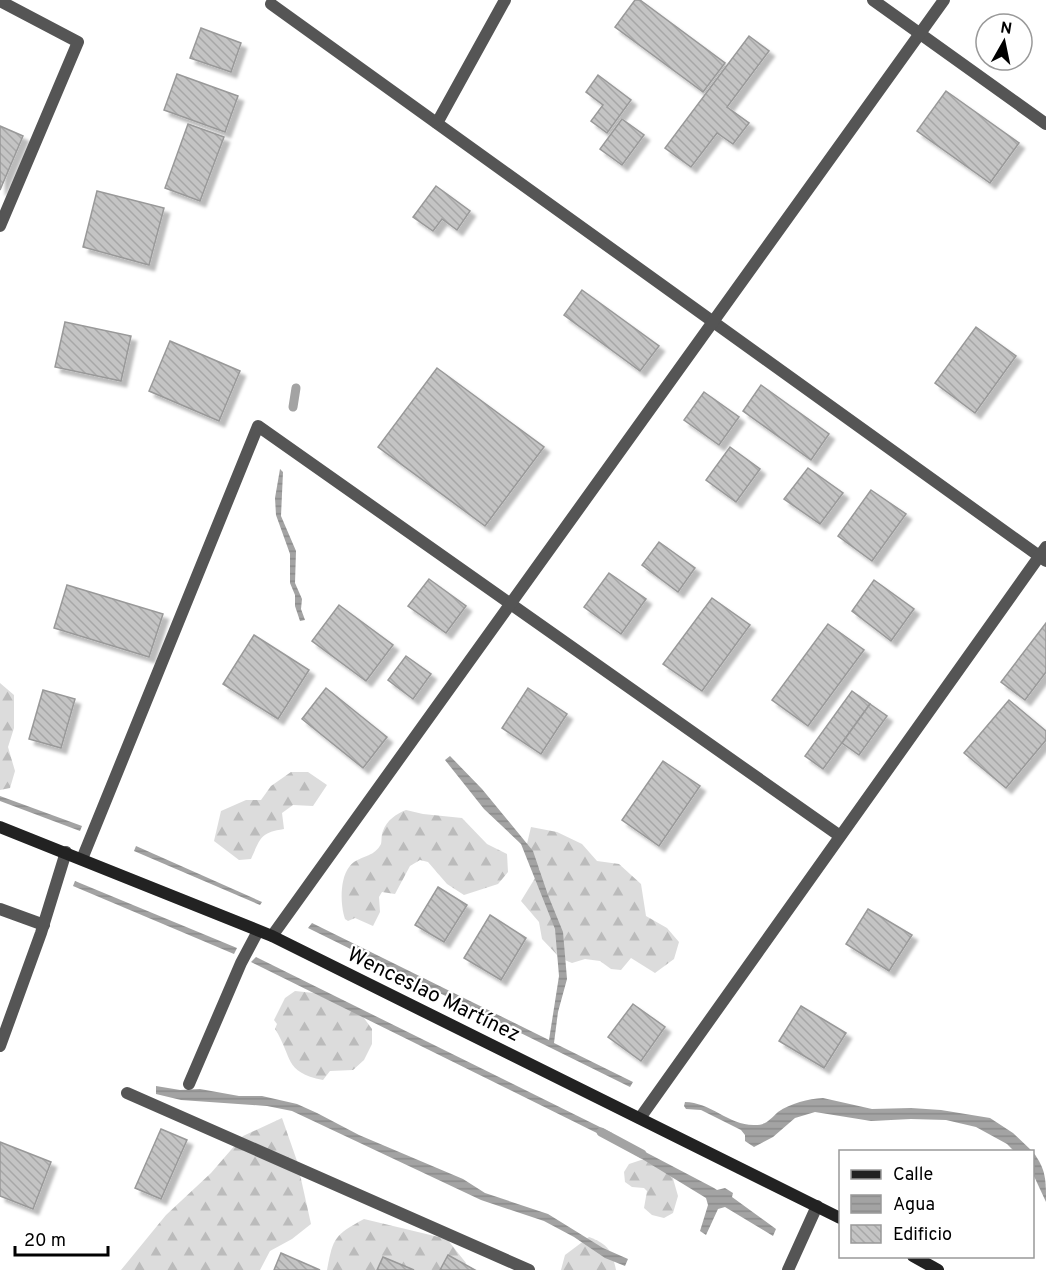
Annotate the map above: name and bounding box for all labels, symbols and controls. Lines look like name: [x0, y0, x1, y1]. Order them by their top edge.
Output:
north arrow: [974, 12, 1034, 72]
text: N: [999, 18, 1013, 40]
street label: Wenceslao Martínez: [342, 942, 524, 1049]
legend: [839, 1150, 1034, 1258]
text: Calle: [893, 1164, 933, 1187]
text: Agua: [893, 1194, 935, 1217]
scale bar: [15, 1219, 108, 1257]
text: Edificio: [893, 1224, 952, 1247]
text: 20 m: [24, 1230, 66, 1253]

